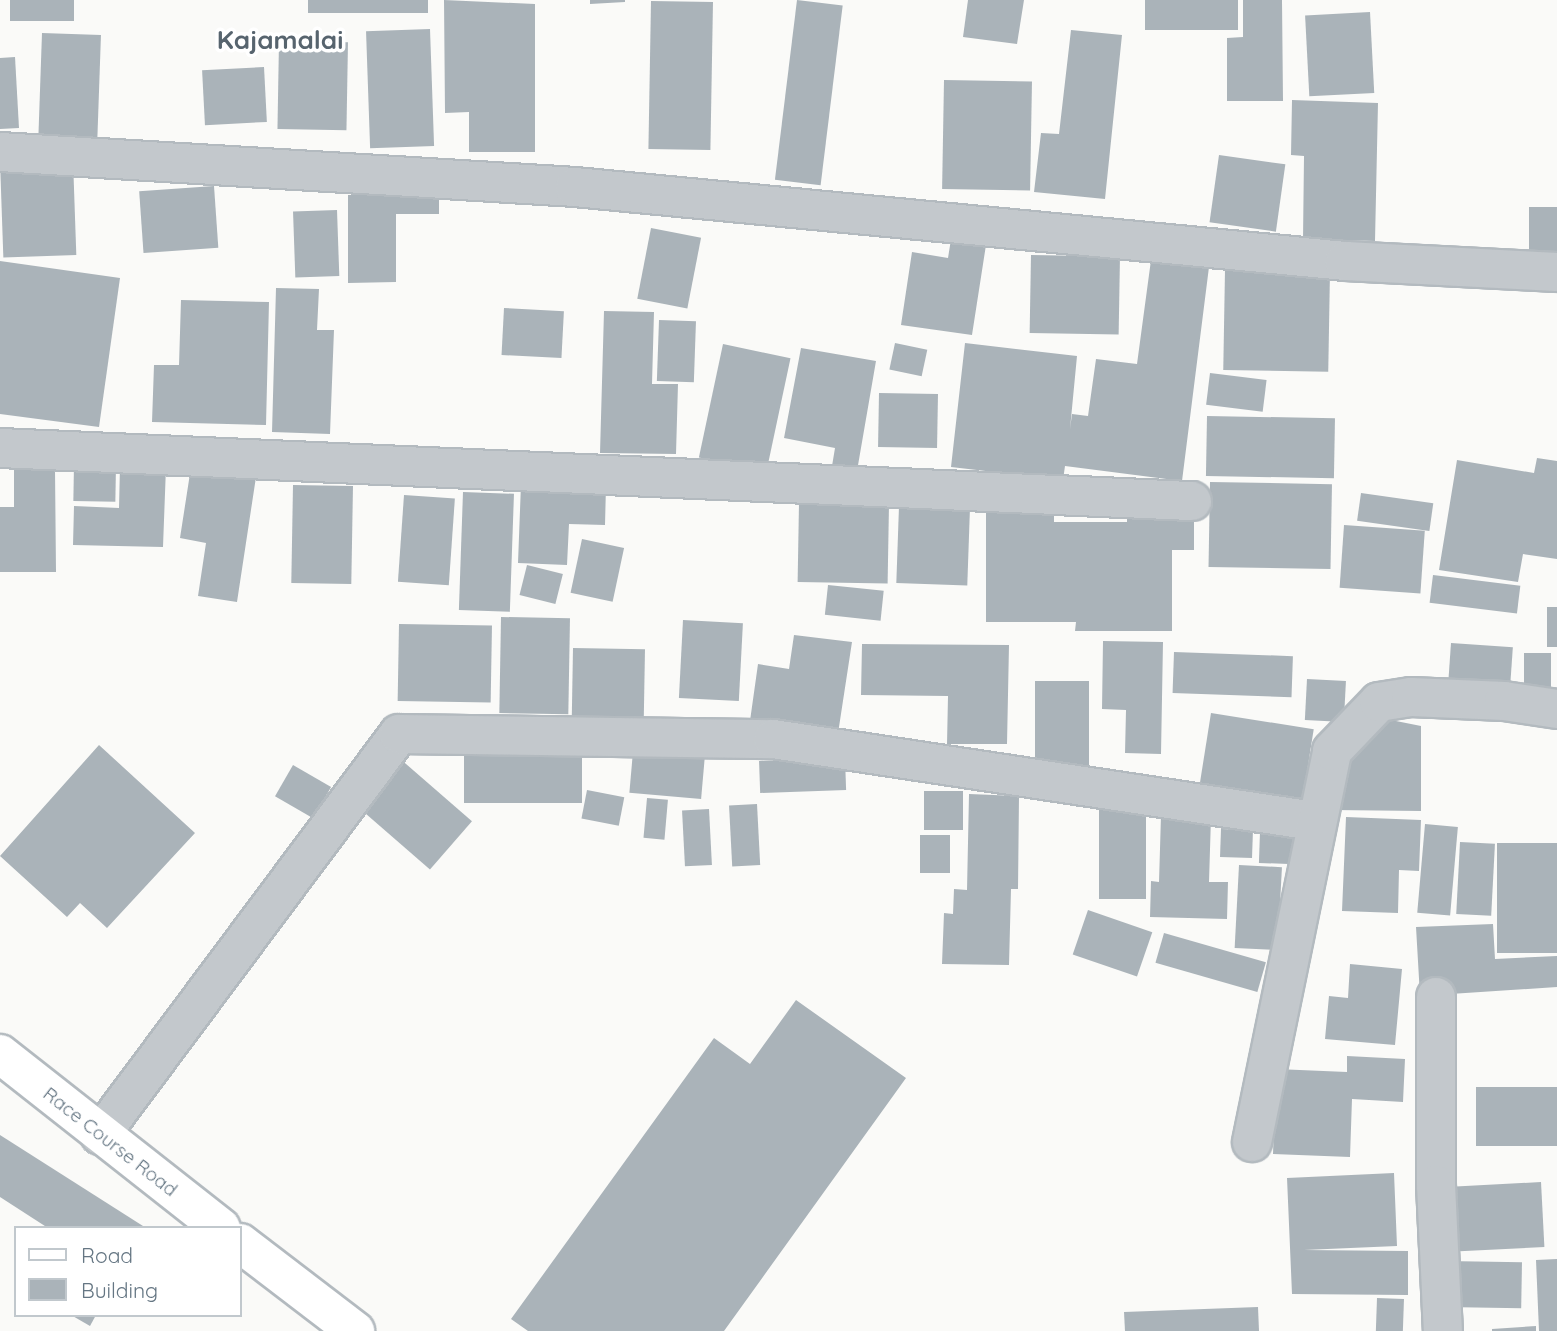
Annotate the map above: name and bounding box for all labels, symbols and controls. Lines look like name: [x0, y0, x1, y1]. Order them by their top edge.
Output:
district label: Kajamalai: [217, 24, 343, 56]
street label: Race Course Road: [38, 1083, 182, 1201]
legend: [14, 1226, 242, 1317]
text: Road: [81, 1242, 133, 1268]
text: Building: [81, 1277, 158, 1303]

